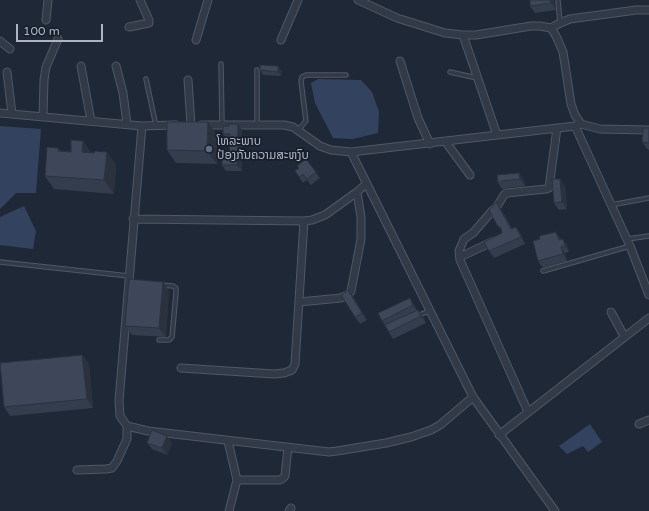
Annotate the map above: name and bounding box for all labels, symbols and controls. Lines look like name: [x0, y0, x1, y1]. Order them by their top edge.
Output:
scale bar: [18, 16, 105, 42]
text: 100 m: [23, 24, 60, 38]
place label: ໂທລະພາບ ປ້ອງກັນຄວາມສະຫງົບ: [217, 135, 309, 163]
marker: ໂທລະພາບ ປ້ອງກັນຄວາມສະຫງົບ: [204, 144, 214, 154]

